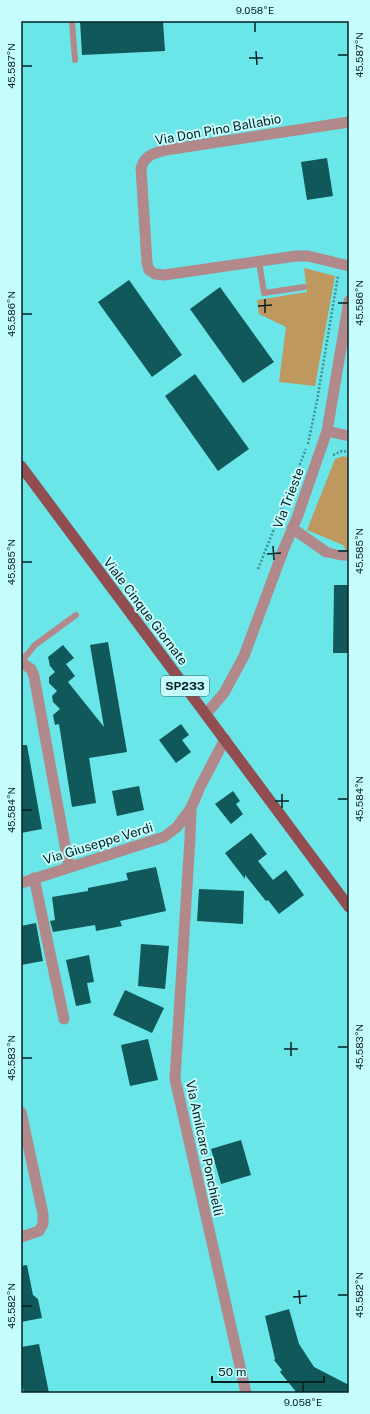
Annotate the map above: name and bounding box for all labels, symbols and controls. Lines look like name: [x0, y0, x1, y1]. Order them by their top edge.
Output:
text: 9.058°E: [236, 4, 274, 16]
text: 45.587°N: [353, 32, 365, 78]
text: 45.587°N: [5, 43, 17, 89]
street label: Via Don Pino Ballabio: [154, 111, 282, 148]
text: 45.586°N: [353, 280, 365, 326]
text: 45.586°N: [5, 291, 17, 337]
street label: Via Trieste: [270, 466, 307, 531]
text: 45.585°N: [353, 528, 365, 574]
text: 45.585°N: [5, 539, 17, 585]
street label: Viale Cinque Giornate: [100, 555, 191, 668]
road number: SP233: [161, 676, 209, 696]
text: 45.584°N: [353, 776, 365, 822]
text: 45.584°N: [5, 787, 17, 833]
street label: Via Giuseppe Verdi: [42, 820, 155, 867]
text: 45.583°N: [353, 1024, 365, 1070]
text: 45.583°N: [5, 1035, 17, 1081]
street label: Via Amilcare Ponchielli: [183, 1079, 226, 1217]
text: 45.582°N: [353, 1272, 365, 1318]
text: 45.582°N: [5, 1283, 17, 1329]
scale bar: [212, 1358, 324, 1384]
text: 50 m: [218, 1365, 246, 1379]
text: 9.058°E: [284, 1396, 322, 1408]

